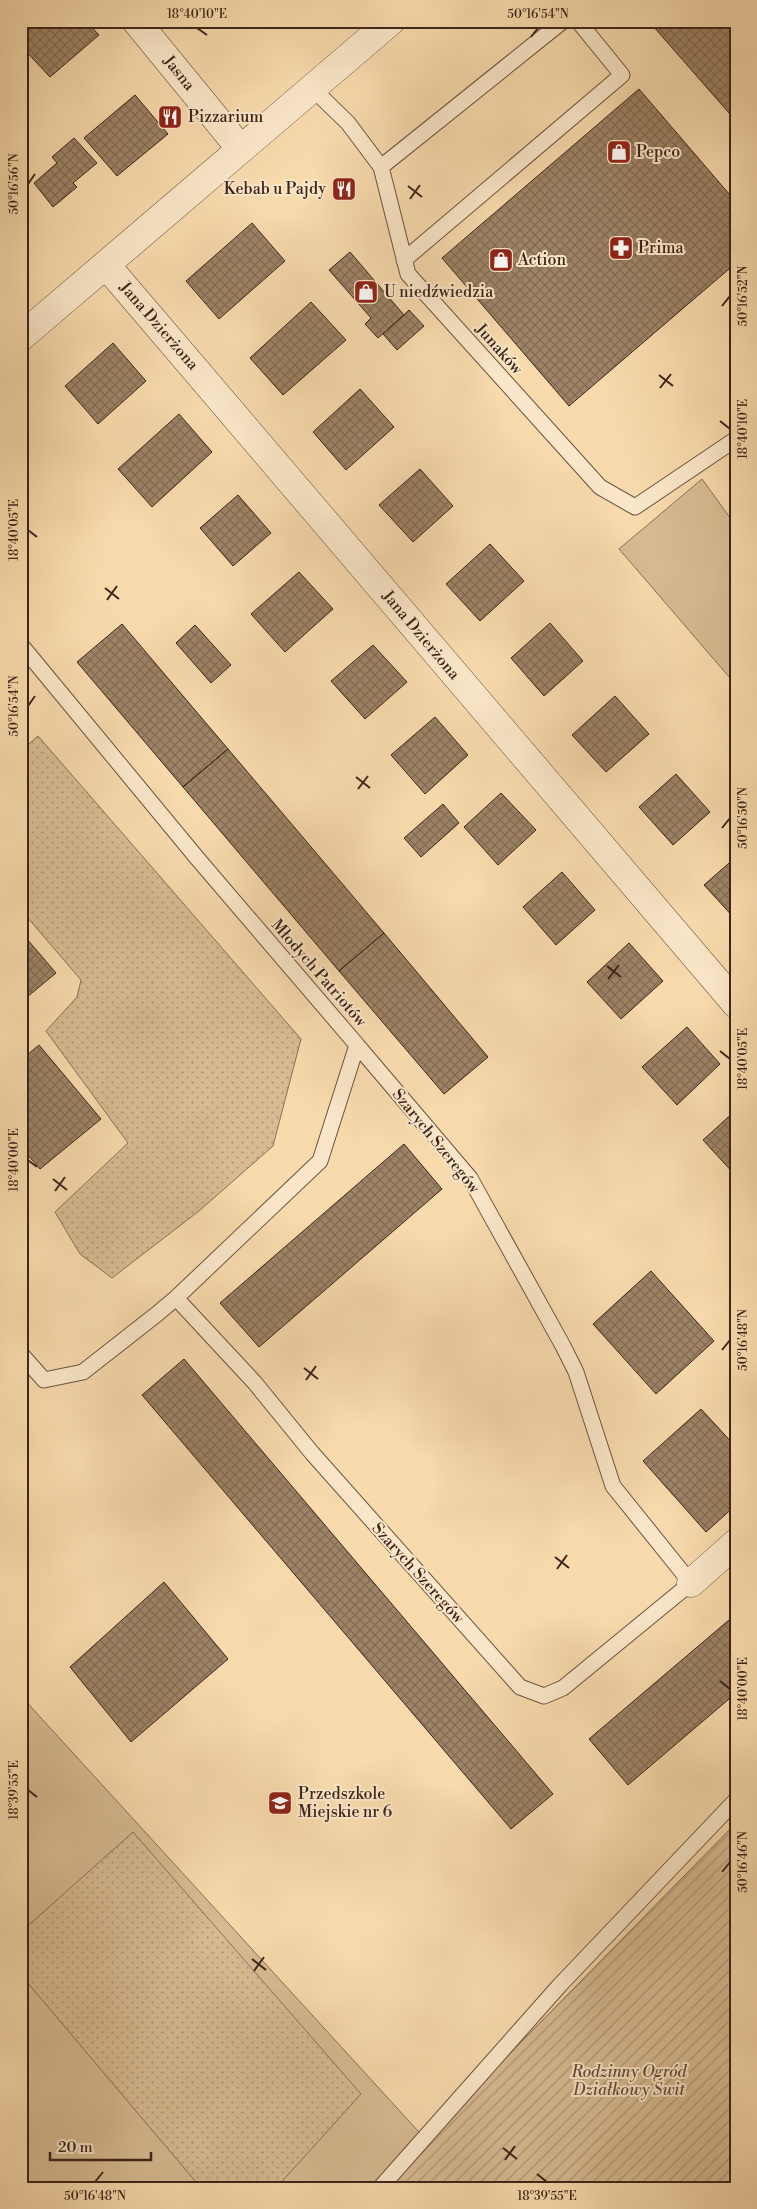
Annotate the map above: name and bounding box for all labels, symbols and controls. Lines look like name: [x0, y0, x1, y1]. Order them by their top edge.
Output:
text: 18°40'10"E: [167, 7, 227, 22]
text: 50°16'54"N: [507, 7, 569, 22]
street label: Jasna: [158, 51, 200, 95]
restaurant icon: Pizzarium: [157, 104, 183, 130]
place label: Pizzarium: [188, 107, 263, 127]
shop icon: Pepco: [606, 139, 632, 165]
place label: Pepco: [636, 142, 680, 162]
text: 50°16'56"N: [7, 153, 22, 215]
restaurant icon: Kebab u Pajdy: [331, 176, 357, 202]
place label: Kebab u Pajdy: [224, 179, 326, 199]
pharmacy icon: Prima: [608, 235, 634, 261]
place label: Prima: [638, 238, 684, 258]
shop icon: Action: [488, 247, 514, 273]
place label: Action: [517, 250, 567, 270]
text: 50°16'52"N: [736, 266, 751, 326]
street label: Jana Dzierżona: [115, 277, 203, 375]
shop icon: U niedźwiedzia: [353, 279, 379, 305]
place label: U niedźwiedzia: [384, 282, 494, 302]
street label: Junaków: [470, 319, 528, 379]
text: 18°40'10"E: [736, 399, 751, 459]
text: 18°40'05"E: [7, 499, 22, 561]
street label: Jana Dzierżona: [377, 585, 465, 684]
text: 50°16'54"N: [7, 675, 22, 737]
text: 50°16'50"N: [736, 787, 751, 849]
street label: Młodych Patriotów: [267, 915, 372, 1032]
text: 18°40'05"E: [736, 1028, 751, 1090]
street label: Szarych Szeregów: [388, 1085, 485, 1198]
text: 18°40'00"E: [7, 1128, 22, 1192]
text: 50°16'48"N: [736, 1309, 751, 1371]
street label: Szarych Szeregów: [368, 1519, 469, 1628]
text: 18°40'00"E: [736, 1657, 751, 1721]
text: 18°39'55"E: [7, 1760, 22, 1820]
place label: Przedszkole Miejskie nr 6: [298, 1784, 393, 1822]
school or university icon: Przedszkole Miejskie nr 6: [267, 1790, 293, 1816]
text: 50°16'46"N: [736, 1831, 751, 1893]
park label: Rodzinny Ogród Działkowy Świt: [570, 2062, 688, 2100]
scale bar: [50, 2129, 151, 2161]
text: 20 m: [58, 2138, 93, 2157]
text: 50°16'48"N: [64, 2189, 126, 2204]
text: 18°39'55"E: [517, 2189, 577, 2204]

